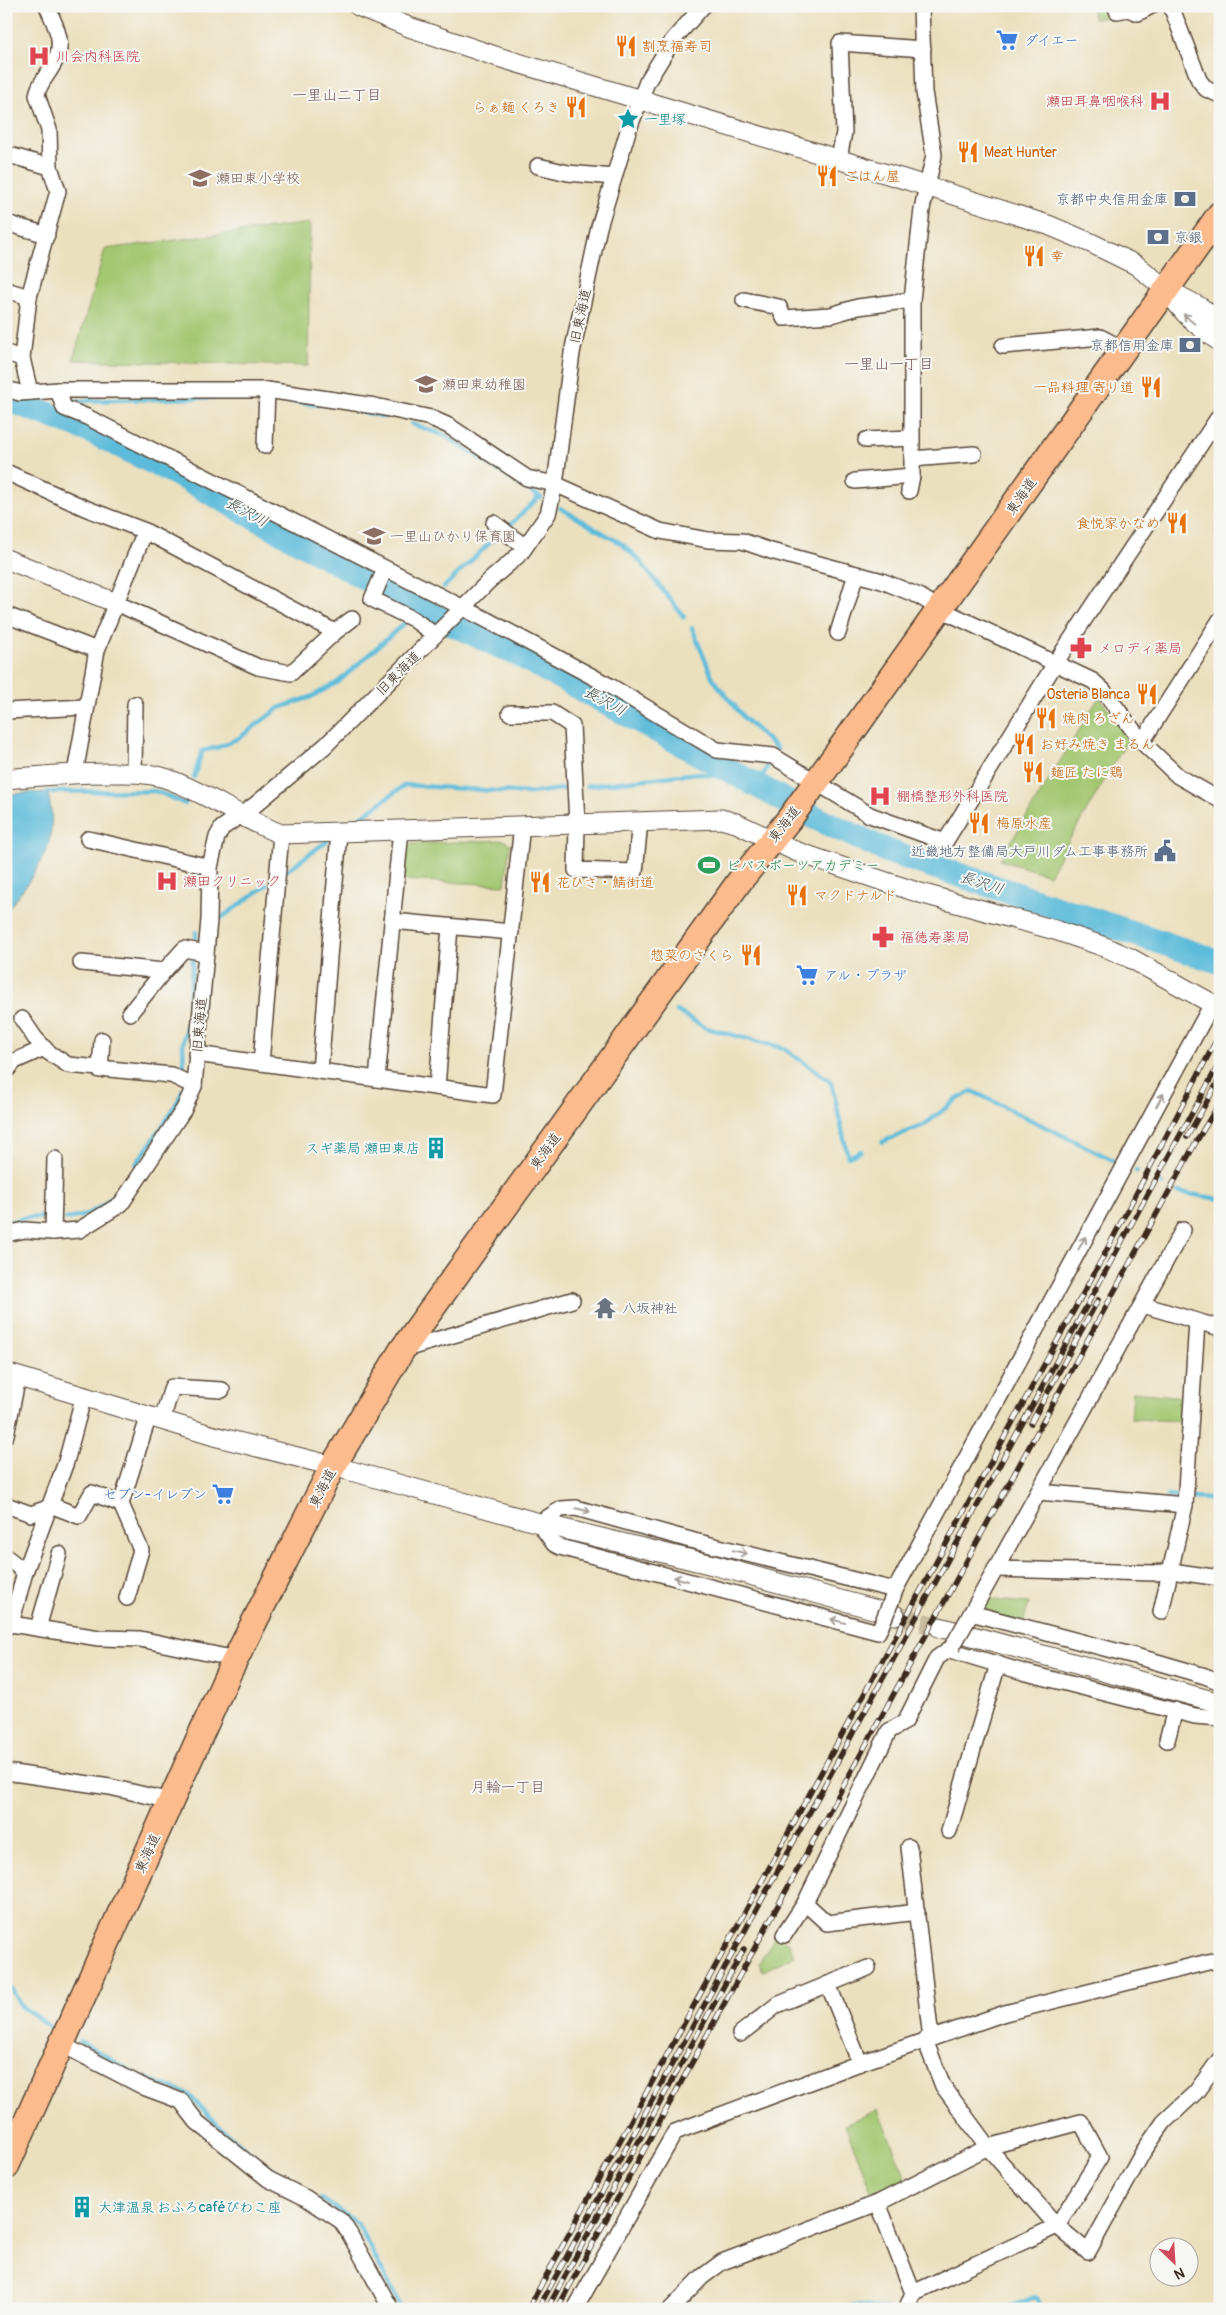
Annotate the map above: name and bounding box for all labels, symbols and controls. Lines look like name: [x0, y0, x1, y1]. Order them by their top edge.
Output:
supermarket icon: ダイエー: [994, 27, 1020, 53]
place label: ダイエー: [1024, 32, 1079, 49]
restaurant icon: 割烹福寿司: [613, 33, 639, 59]
place label: 割烹福寿司: [642, 38, 712, 55]
hospital icon: 川会内科医院: [26, 43, 52, 69]
place label: 川会内科医院: [56, 48, 140, 65]
district label: 一里山二丁目: [292, 86, 382, 105]
hospital icon: 瀬田耳鼻咽喉科: [1147, 88, 1173, 114]
place label: 瀬田耳鼻咽喉科: [1046, 93, 1144, 110]
restaurant icon: らぁ麺 くろき: [563, 94, 589, 120]
place label: らぁ麺 くろき: [473, 99, 560, 116]
place icon: 一里塚: [615, 106, 641, 132]
place label: 一里塚: [644, 111, 686, 128]
restaurant icon: Meat Hunter: [955, 139, 981, 165]
place label: Meat Hunter: [984, 144, 1057, 161]
restaurant icon: ごはん屋: [814, 163, 840, 189]
school or university icon: 瀬田東小学校: [187, 165, 213, 191]
place label: ごはん屋: [844, 168, 900, 185]
place label: 瀬田東小学校: [216, 170, 300, 187]
bank icon: 京都中央信用金庫: [1172, 186, 1198, 212]
place label: 京都中央信用金庫: [1056, 191, 1168, 208]
bank icon: 京銀: [1145, 224, 1171, 250]
place label: 京銀: [1174, 229, 1203, 246]
restaurant icon: 幸: [1021, 243, 1047, 269]
place label: 幸: [1050, 248, 1064, 265]
street label: 旧東海道: [566, 287, 595, 345]
one-way arrow: [1183, 313, 1196, 325]
bank icon: 京都信用金庫: [1177, 332, 1203, 358]
place label: 京都信用金庫: [1090, 337, 1174, 354]
district label: 一里山一丁目: [844, 355, 934, 374]
school or university icon: 瀬田東幼稚園: [413, 371, 439, 397]
restaurant icon: 一品料理 寄り道: [1138, 374, 1164, 400]
place label: 瀬田東幼稚園: [442, 376, 526, 393]
place label: 一品料理 寄り道: [1033, 379, 1134, 396]
street label: 東海道: [1002, 474, 1040, 518]
water label: 長沢川: [222, 493, 271, 532]
restaurant icon: 食悦家かなめ: [1164, 510, 1190, 536]
place label: 食悦家かなめ: [1076, 515, 1160, 532]
school or university icon: 一里山ひかり保育園: [361, 523, 387, 549]
place label: 一里山ひかり保育園: [390, 528, 516, 545]
pharmacy icon: メロディ薬局: [1068, 635, 1094, 661]
place label: メロディ薬局: [1098, 640, 1182, 657]
street label: 旧東海道: [373, 648, 424, 699]
restaurant icon: Osteria Blanca: [1134, 681, 1160, 707]
water label: 長沢川: [580, 682, 629, 721]
place label: Osteria Blanca: [1046, 686, 1130, 703]
restaurant icon: 焼肉 ろざん: [1033, 705, 1059, 731]
place label: 焼肉 ろざん: [1062, 710, 1135, 727]
restaurant icon: お好み焼き まるん: [1011, 731, 1037, 757]
place label: お好み焼き まるん: [1040, 736, 1155, 753]
restaurant icon: 麺匠 たに鶏: [1020, 759, 1046, 785]
place label: 麺匠 たに鶏: [1050, 764, 1123, 781]
hospital icon: 棚橋整形外科医院: [867, 783, 893, 809]
place label: 棚橋整形外科医院: [896, 788, 1008, 805]
street label: 東海道: [765, 803, 804, 846]
restaurant icon: 梅原水産: [966, 810, 992, 836]
place label: 梅原水産: [996, 815, 1052, 832]
public building icon: 近畿地方整備局大戸川ダム工事事務所: [1152, 838, 1178, 864]
place label: 近畿地方整備局大戸川ダム工事事務所: [911, 843, 1148, 860]
sports icon: ビバスポーツアカデミー: [696, 852, 722, 878]
place label: ビバスポーツアカデミー: [726, 857, 879, 874]
water label: 長沢川: [958, 867, 1006, 899]
hospital icon: 瀬田クリニック: [154, 868, 180, 894]
restaurant icon: 花ひさ・鯖街道: [527, 869, 553, 895]
place label: 瀬田クリニック: [183, 873, 281, 890]
place label: 花ひさ・鯖街道: [556, 874, 654, 891]
restaurant icon: マクドナルド: [784, 882, 810, 908]
place label: マクドナルド: [814, 887, 897, 904]
pharmacy icon: 福徳寿薬局: [870, 924, 896, 950]
place label: 福徳寿薬局: [900, 929, 970, 946]
restaurant icon: 惣菜のさくら: [738, 942, 764, 968]
place label: 惣菜のさくら: [650, 947, 734, 964]
supermarket icon: アル・プラザ: [794, 962, 820, 988]
place label: アル・プラザ: [824, 967, 907, 984]
street label: 旧東海道: [189, 996, 210, 1054]
one-way arrow: [1156, 1093, 1165, 1108]
street label: 東海道: [526, 1129, 565, 1173]
building icon: スギ薬局 瀬田東店: [423, 1135, 449, 1161]
place label: スギ薬局 瀬田東店: [305, 1140, 420, 1157]
one-way arrow: [1078, 1236, 1088, 1250]
temple icon: 八坂神社: [592, 1295, 618, 1321]
place label: 八坂神社: [622, 1300, 678, 1317]
street label: 東海道: [305, 1466, 340, 1511]
supermarket icon: セブン-イレブン: [210, 1481, 236, 1507]
place label: セブン-イレブン: [103, 1486, 207, 1503]
one-way arrow: [575, 1506, 591, 1516]
one-way arrow: [732, 1548, 748, 1557]
one-way arrow: [673, 1574, 689, 1583]
one-way arrow: [830, 1616, 846, 1626]
district label: 月輪一丁目: [470, 1778, 546, 1797]
street label: 東海道: [131, 1831, 164, 1876]
building icon: 大津温泉 おふろcaféびわこ座: [69, 2194, 95, 2220]
place label: 大津温泉 おふろcaféびわこ座: [98, 2199, 282, 2216]
north arrow: [1148, 2238, 1198, 2288]
text: N: [1171, 2264, 1187, 2283]

